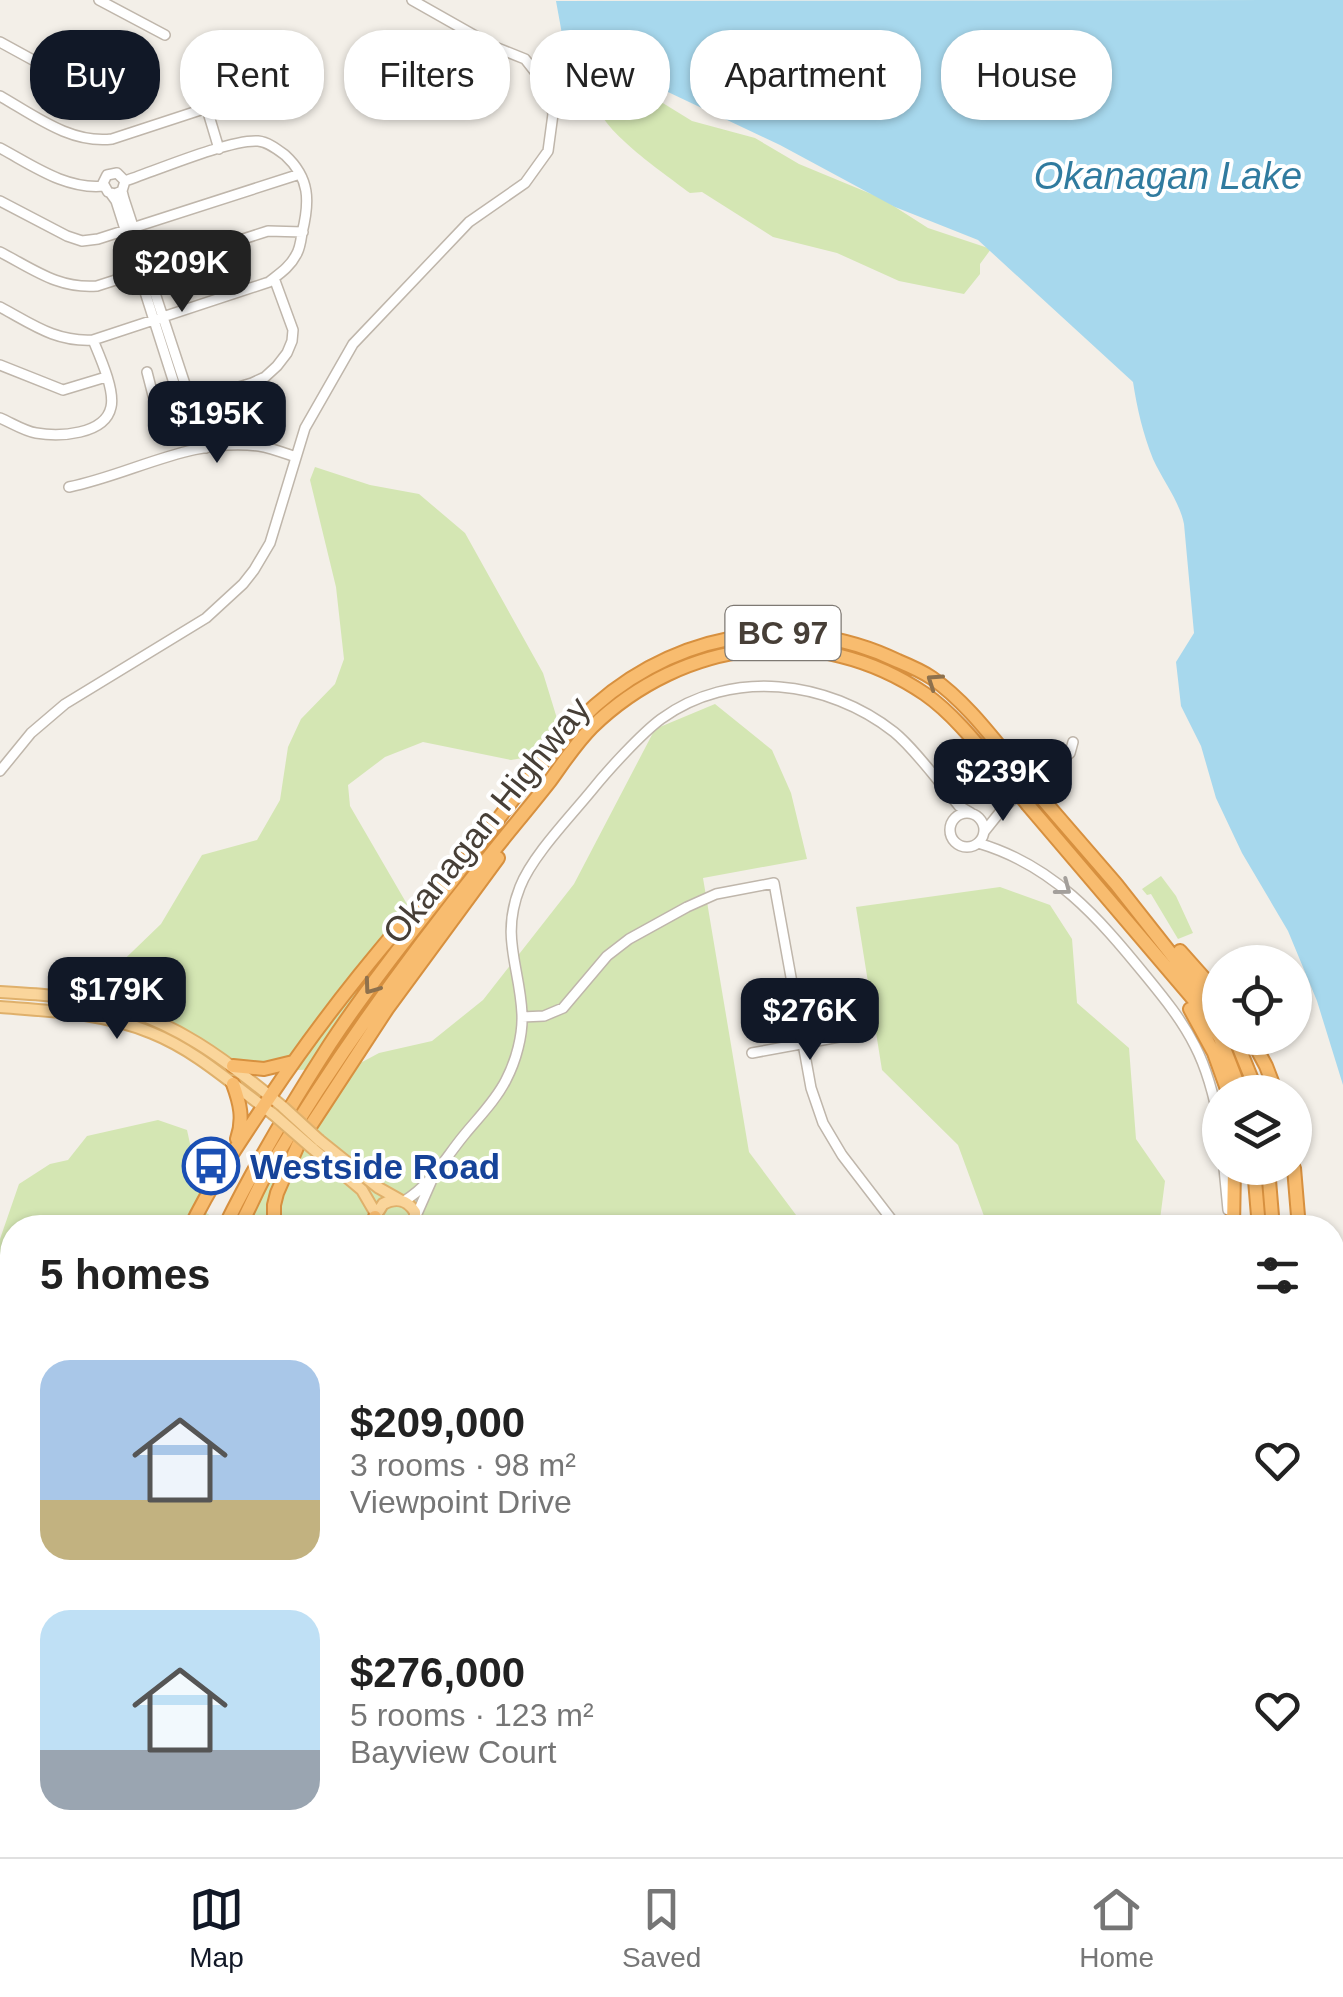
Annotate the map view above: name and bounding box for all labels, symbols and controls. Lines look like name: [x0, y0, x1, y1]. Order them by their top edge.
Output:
chip: Buy: [30, 30, 160, 120]
chip: Rent: [180, 30, 324, 120]
chip: Filters: [344, 30, 510, 120]
chip: New: [530, 30, 670, 120]
chip: Apartment: [690, 30, 921, 120]
chip: House: [941, 30, 1112, 120]
water label: Okanagan Lake: [1034, 155, 1302, 197]
pin: $209K: [112, 230, 252, 315]
text: $209K: [135, 244, 229, 280]
pin: $195K: [147, 381, 287, 466]
text: $195K: [170, 395, 264, 431]
road number: BC 97: [726, 606, 840, 660]
one-way arrow: [927, 675, 945, 694]
street label: Okanagan Highway: [375, 689, 598, 951]
pin: $239K: [933, 739, 1073, 824]
text: $239K: [956, 753, 1050, 789]
one-way arrow: [1053, 877, 1071, 894]
map controls: [1202, 945, 1312, 1185]
button: locate: [1202, 945, 1312, 1055]
pin: $179K: [47, 957, 187, 1042]
text: $179K: [70, 971, 164, 1007]
one-way arrow: [366, 976, 383, 994]
pin: $276K: [740, 978, 880, 1063]
text: $276K: [763, 992, 857, 1028]
button: layers: [1202, 1075, 1312, 1185]
bus stop icon: Westside Road: [181, 1136, 241, 1196]
place label: Westside Road: [250, 1147, 500, 1186]
icon: filters: [1250, 1248, 1305, 1303]
text: 5 homes: [40, 1251, 210, 1298]
text: $209,000: [350, 1399, 525, 1446]
icon: home: [120, 1400, 240, 1520]
icon: heart: [1250, 1433, 1305, 1488]
text: 3 rooms · 98 m²: [350, 1447, 576, 1483]
text: Viewpoint Drive: [350, 1484, 572, 1520]
text: $276,000: [350, 1649, 525, 1696]
icon: home: [120, 1650, 240, 1770]
icon: heart: [1250, 1683, 1305, 1738]
text: 5 rooms · 123 m²: [350, 1697, 594, 1733]
text: Bayview Court: [350, 1734, 556, 1770]
tab: Map: [189, 1882, 244, 1974]
tab: Saved: [622, 1882, 701, 1974]
tab: Home: [1079, 1882, 1154, 1974]

